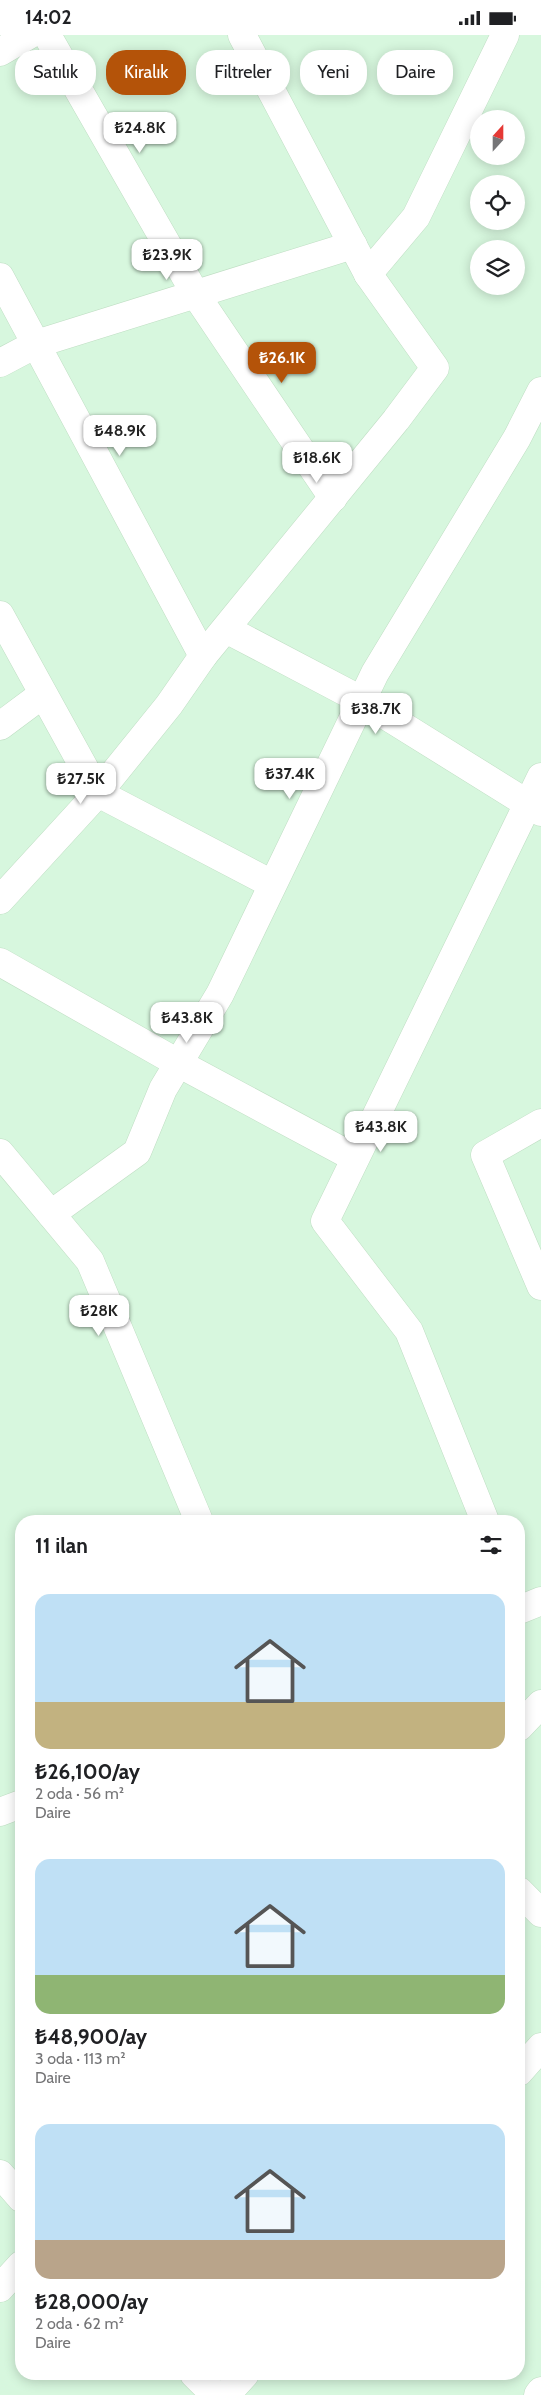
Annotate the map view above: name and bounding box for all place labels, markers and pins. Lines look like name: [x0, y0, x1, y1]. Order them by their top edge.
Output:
pin: ₺24.8K: [99, 111, 181, 154]
pin: ₺23.9K: [126, 239, 208, 281]
pin: ₺26.1K: [241, 341, 323, 384]
pin: ₺48.9K: [79, 415, 161, 457]
pin: ₺18.6K: [276, 441, 358, 484]
pin: ₺38.7K: [335, 693, 417, 735]
pin: ₺37.4K: [249, 757, 331, 800]
pin: ₺27.5K: [40, 763, 122, 805]
pin: ₺43.8K: [146, 1001, 228, 1044]
pin: ₺43.8K: [340, 1111, 422, 1153]
pin: ₺28K: [69, 1295, 129, 1337]

